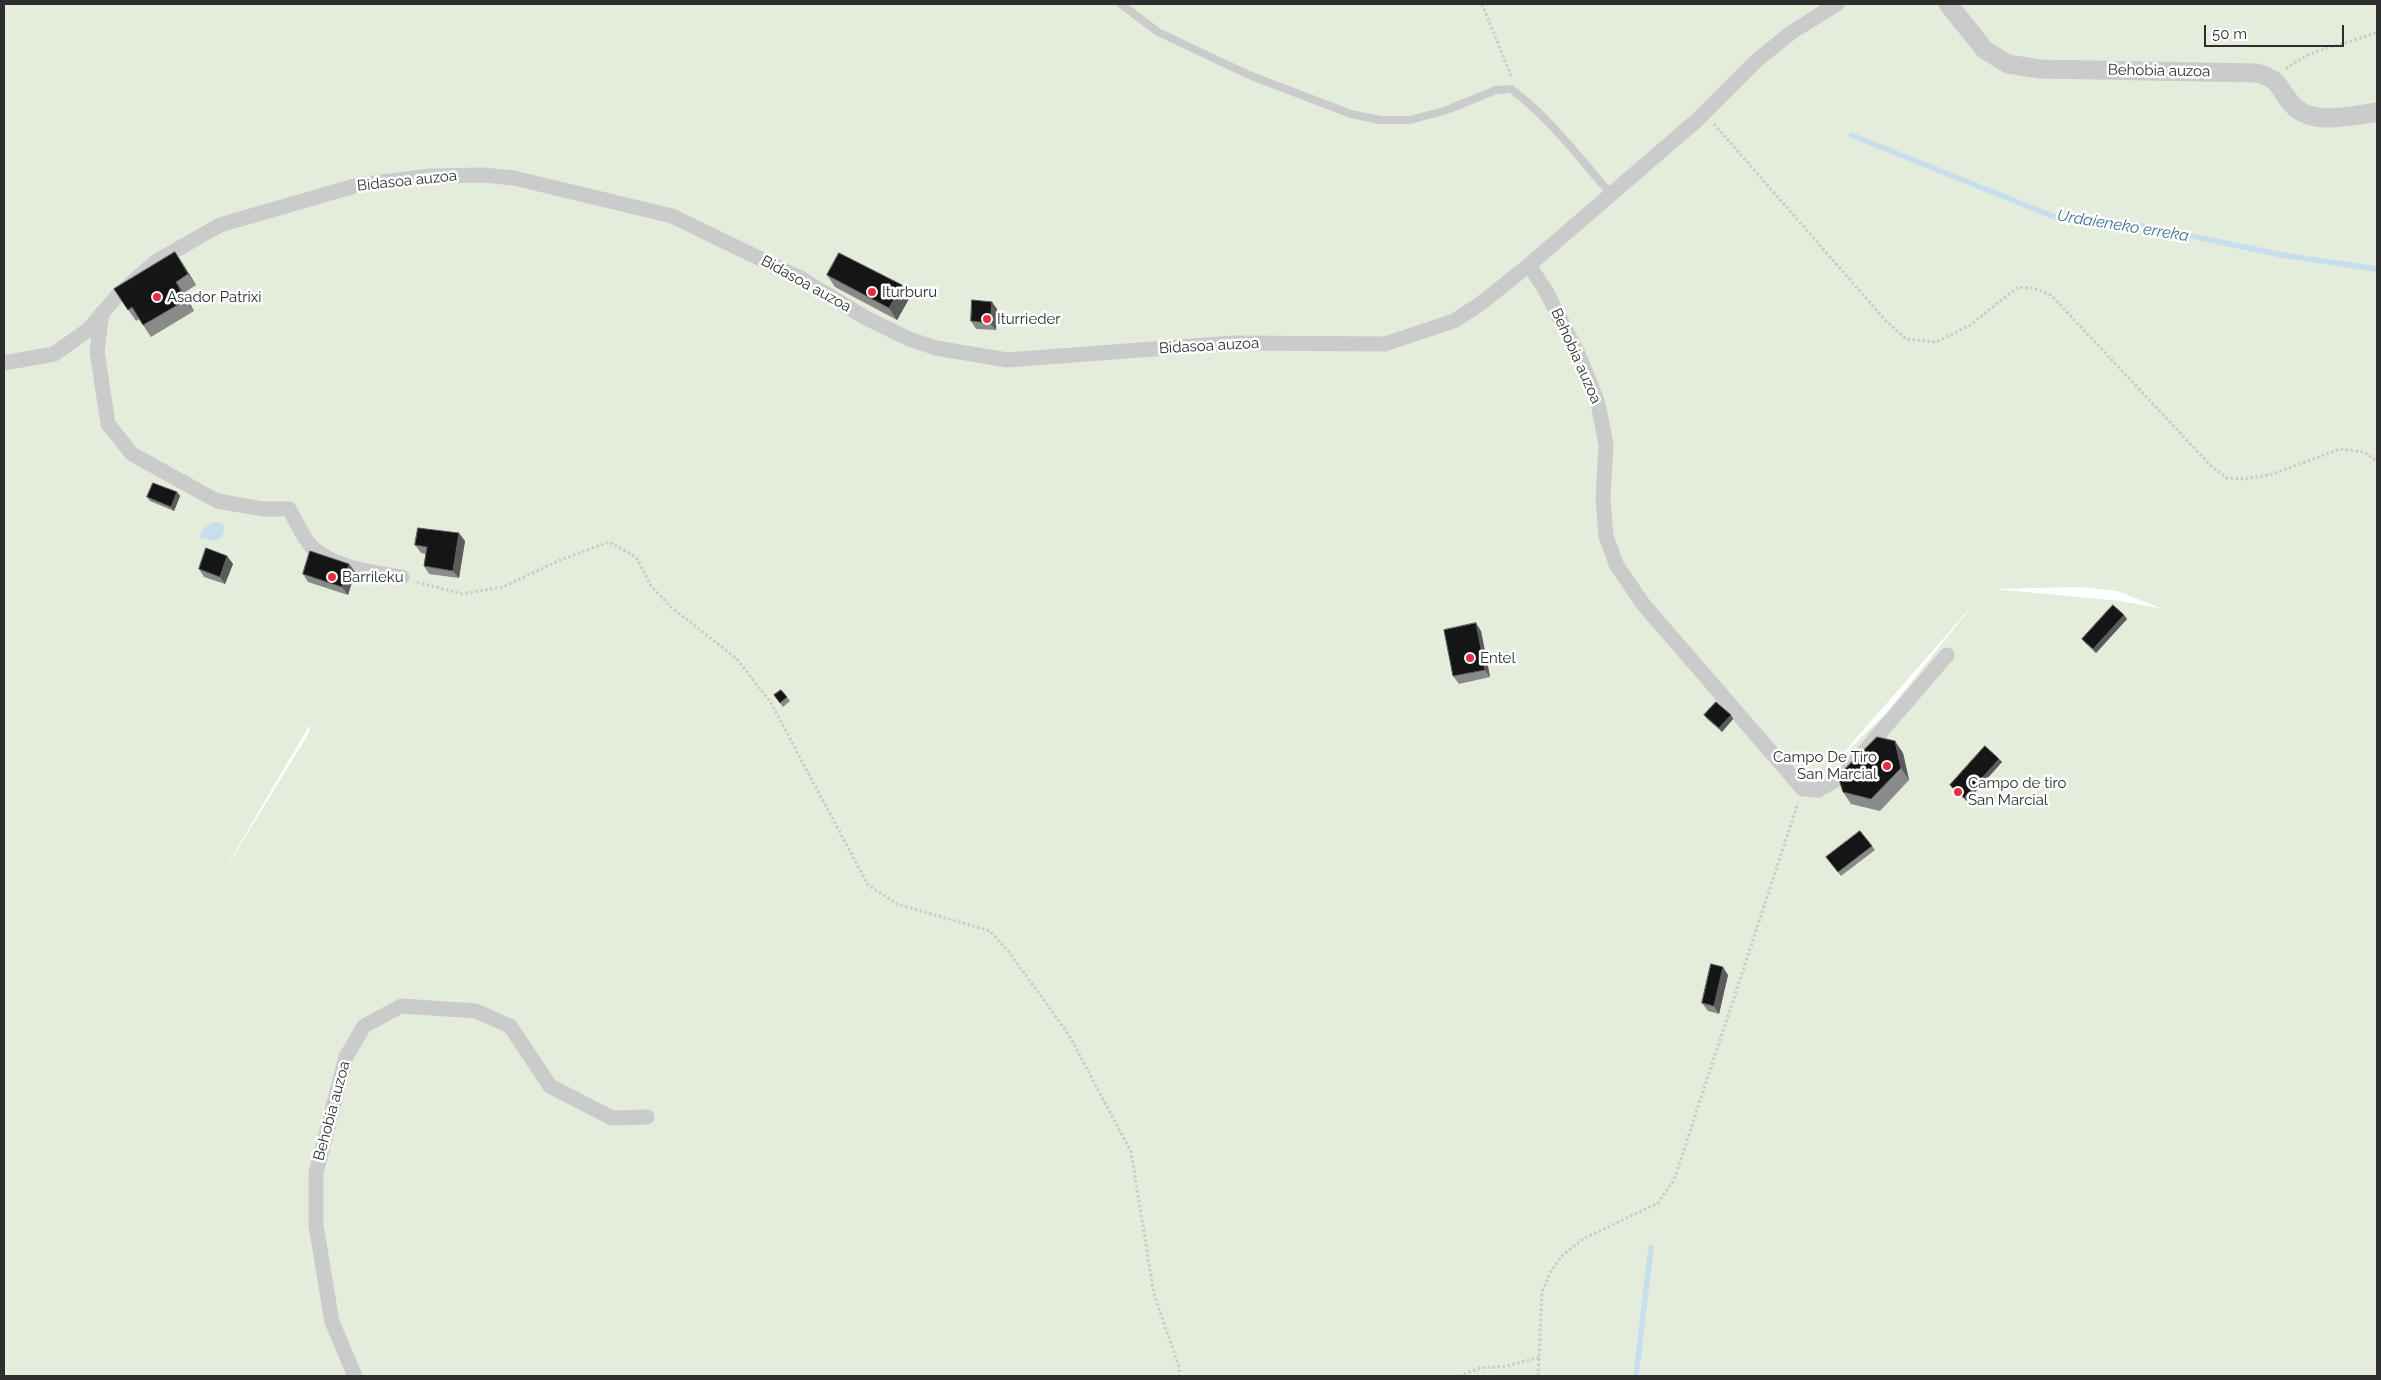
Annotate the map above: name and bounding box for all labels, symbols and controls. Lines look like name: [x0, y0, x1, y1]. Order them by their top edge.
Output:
scale bar: [2206, 15, 2346, 47]
text: 50 m: [2212, 25, 2247, 43]
street label: Behobia auzoa: [2108, 61, 2210, 81]
street label: Bidasoa auzoa: [356, 167, 458, 195]
water label: Urdaieneko erreka: [2056, 206, 2190, 246]
street label: Bidasoa auzoa: [758, 252, 854, 316]
place label: Iturburu: [882, 283, 937, 301]
marker: Iturburu: [866, 286, 878, 298]
place label: Asador Patrixi: [167, 288, 262, 306]
marker: Asador Patrixi: [151, 291, 163, 303]
street label: Behobia auzoa: [1547, 306, 1605, 406]
place label: Iturrieder: [997, 310, 1061, 328]
marker: Iturrieder: [981, 313, 993, 325]
street label: Bidasoa auzoa: [1158, 334, 1260, 358]
place label: Barrileku: [342, 568, 404, 586]
marker: Barrileku: [326, 571, 338, 583]
place label: Entel: [1480, 649, 1516, 667]
marker: Entel: [1464, 652, 1476, 664]
place label: Campo De Tiro San Marcial: [1773, 748, 1877, 783]
marker: Campo De Tiro San Marcial: [1881, 760, 1893, 772]
place label: Campo de tiro San Marcial: [1968, 774, 2066, 809]
marker: Campo de tiro San Marcial: [1952, 786, 1964, 798]
street label: Behobia auzoa: [310, 1059, 354, 1163]

